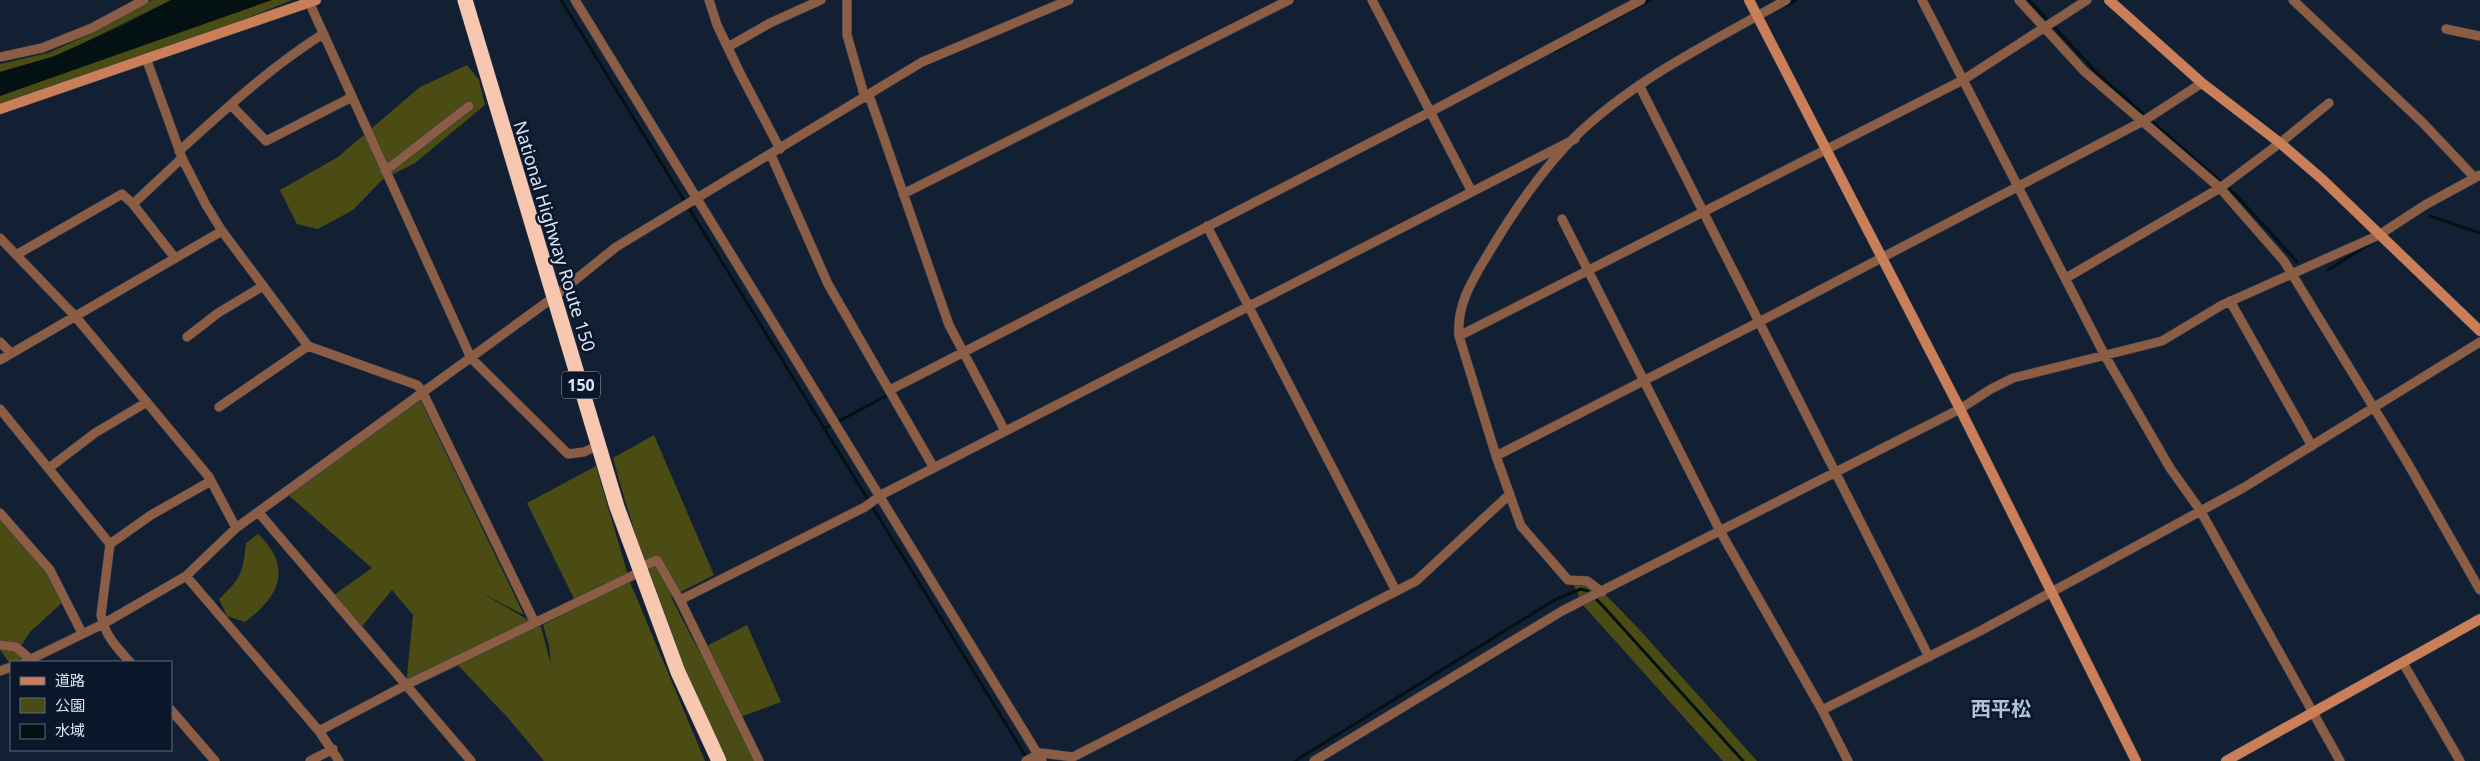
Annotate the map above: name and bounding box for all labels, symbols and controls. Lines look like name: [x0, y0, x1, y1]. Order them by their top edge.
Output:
street label: National Highway Route 150: [508, 118, 602, 354]
road number: 150: [562, 372, 600, 398]
legend: [10, 661, 172, 751]
text: 道路: [55, 670, 85, 690]
text: 公園: [55, 695, 85, 715]
district label: 西平松: [1971, 695, 2031, 722]
text: 水域: [55, 720, 85, 740]

